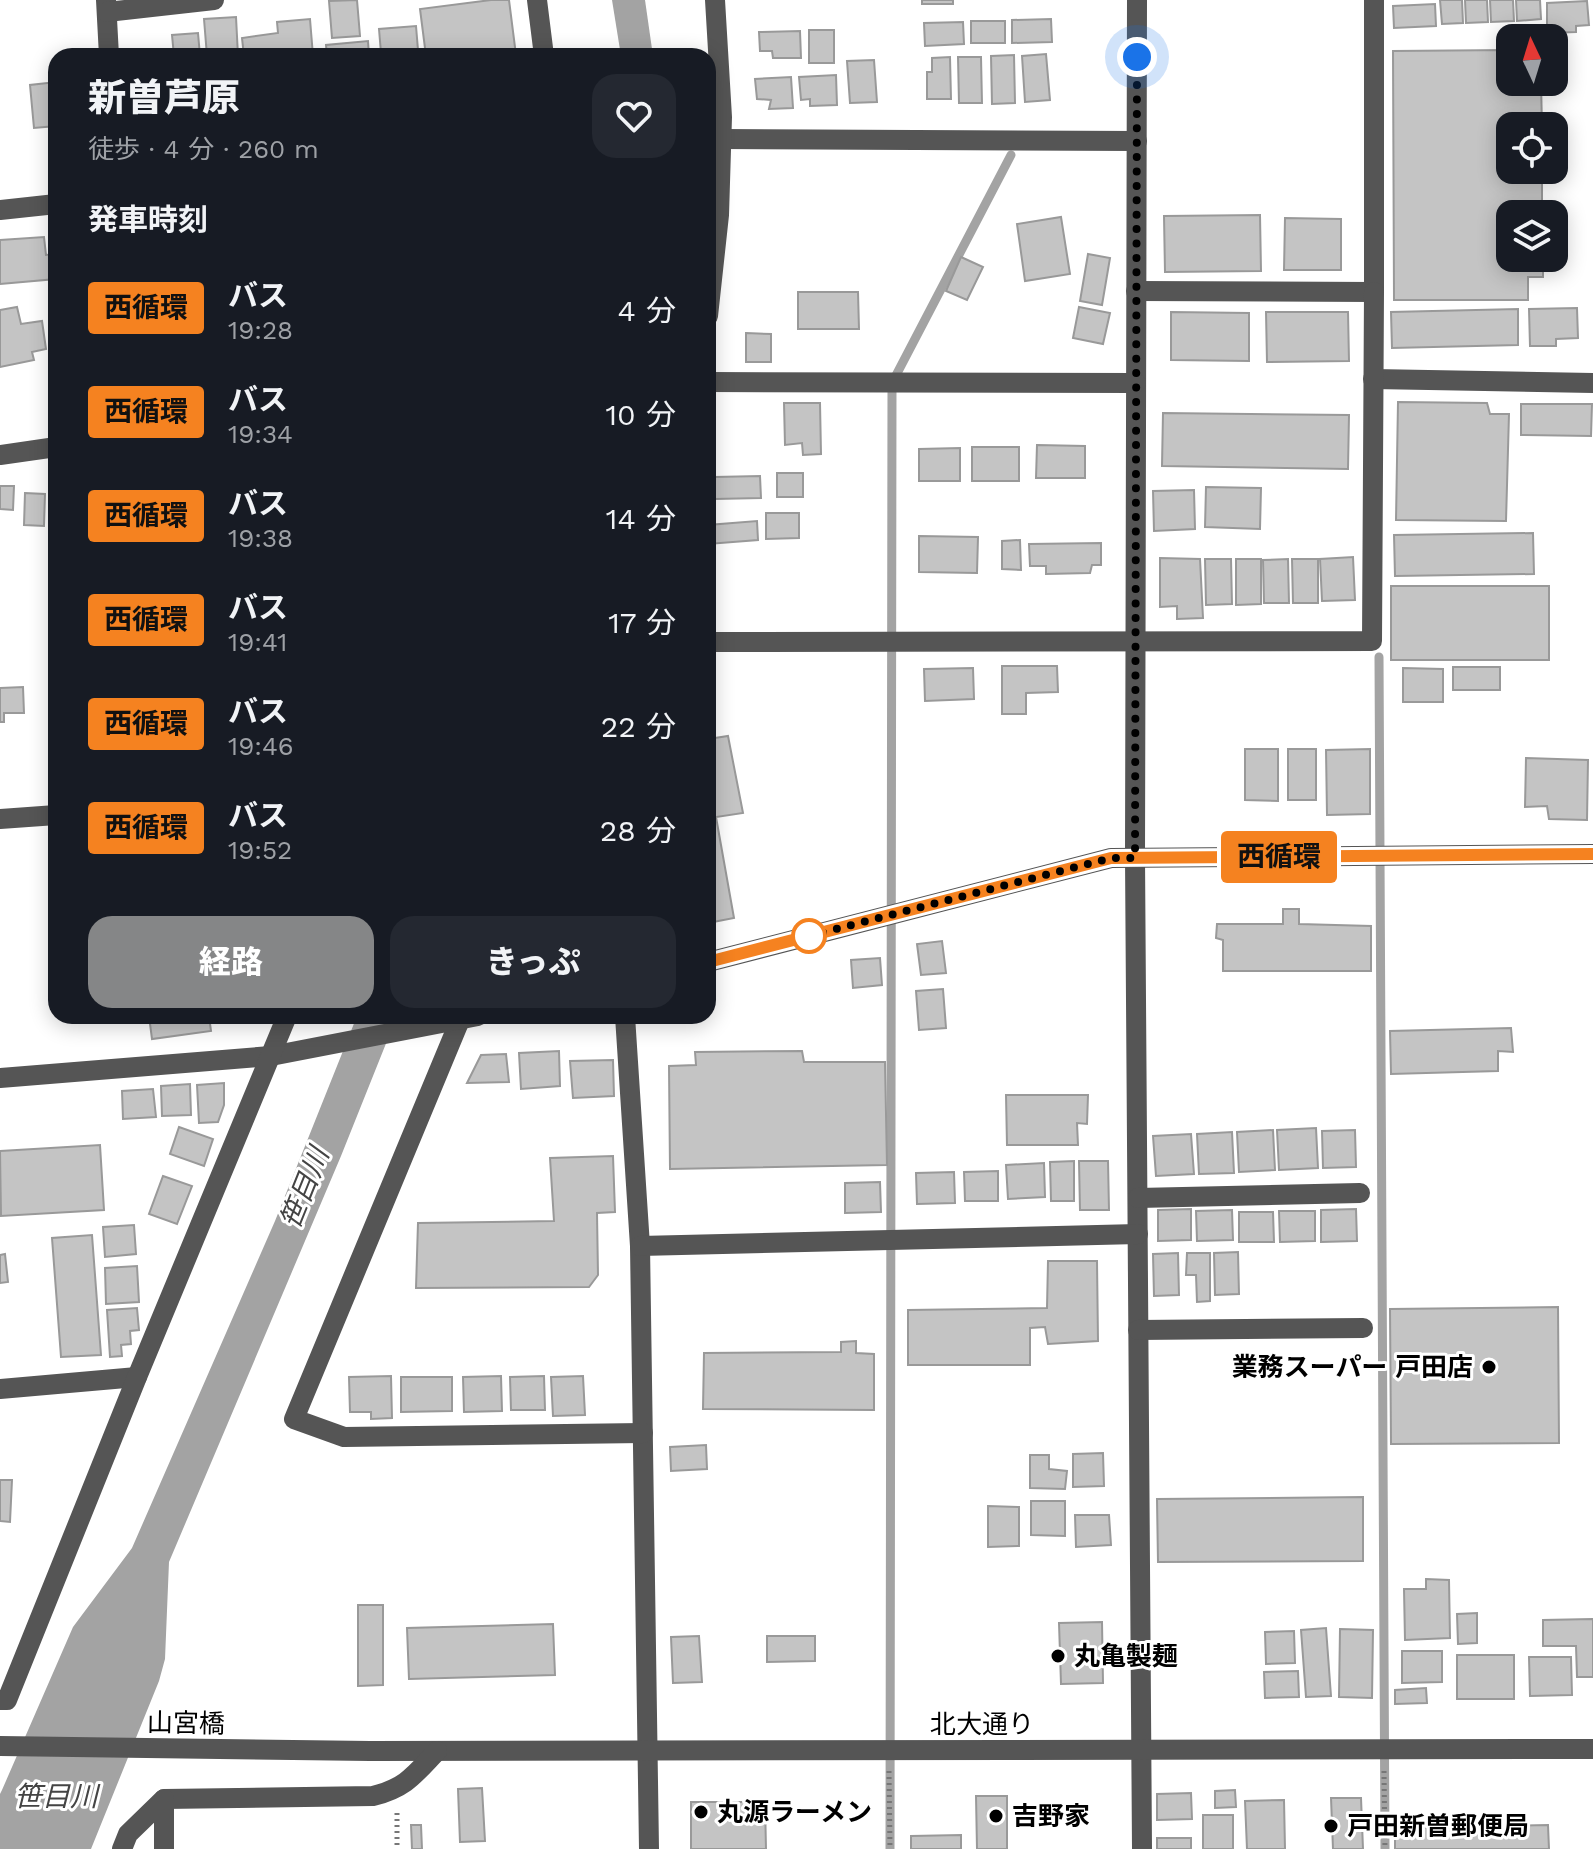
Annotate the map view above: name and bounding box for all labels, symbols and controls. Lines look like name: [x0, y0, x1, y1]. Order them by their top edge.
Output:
north arrow: [1496, 24, 1568, 96]
map controls: [1496, 24, 1568, 272]
your location: [1117, 37, 1157, 77]
button: heart: [592, 74, 676, 158]
text: 新曽芦原: [88, 76, 240, 120]
button: locate: [1496, 112, 1568, 184]
text: 徒歩 · 4 分 · 260 m: [88, 134, 319, 164]
button: layers: [1496, 200, 1568, 272]
text: 発車時刻: [88, 202, 208, 237]
text: バス: [228, 278, 288, 313]
text: 西循環: [104, 291, 188, 324]
text: 4 分: [617, 293, 676, 328]
text: 19:28: [228, 315, 293, 345]
text: バス: [228, 382, 288, 417]
text: 西循環: [104, 395, 188, 428]
text: 10 分: [605, 397, 676, 432]
text: 19:34: [228, 419, 293, 449]
text: バス: [228, 486, 288, 521]
text: 西循環: [104, 499, 188, 532]
text: 14 分: [606, 501, 676, 536]
text: 19:38: [228, 523, 293, 553]
text: バス: [228, 590, 288, 625]
text: 西循環: [104, 603, 188, 636]
text: 17 分: [608, 605, 676, 640]
text: 19:41: [228, 627, 288, 657]
text: バス: [228, 694, 288, 729]
text: 西循環: [104, 707, 188, 740]
text: 22 分: [601, 709, 676, 744]
text: 19:46: [228, 731, 294, 761]
text: バス: [228, 798, 288, 833]
text: 西循環: [104, 811, 188, 844]
text: 28 分: [600, 813, 676, 848]
line badge: 西循環: [1233, 831, 1325, 883]
text: 19:52: [228, 835, 292, 865]
text: 西循環: [1237, 840, 1321, 873]
button: 経路: [88, 916, 374, 1008]
button: きっぷ: [390, 916, 676, 1008]
unlabelled marker: [792, 919, 826, 953]
water label: 笹目川: [273, 1140, 337, 1233]
place label: 業務スーパー 戸田店: [1232, 1352, 1473, 1382]
marker: 業務スーパー 戸田店: [1480, 1358, 1498, 1376]
place label: 丸亀製麺: [1074, 1641, 1178, 1671]
marker: 丸亀製麺: [1049, 1647, 1067, 1665]
street label: 山宮橋: [147, 1707, 225, 1739]
street label: 北大通り: [930, 1709, 1034, 1739]
water label: 笹目川: [14, 1780, 101, 1813]
place label: 丸源ラーメン: [717, 1797, 872, 1827]
place label: 吉野家: [1012, 1801, 1090, 1831]
marker: 丸源ラーメン: [692, 1803, 710, 1821]
marker: 吉野家: [987, 1807, 1005, 1825]
place label: 戸田新曽郵便局: [1347, 1811, 1529, 1841]
marker: 戸田新曽郵便局: [1322, 1817, 1340, 1835]

